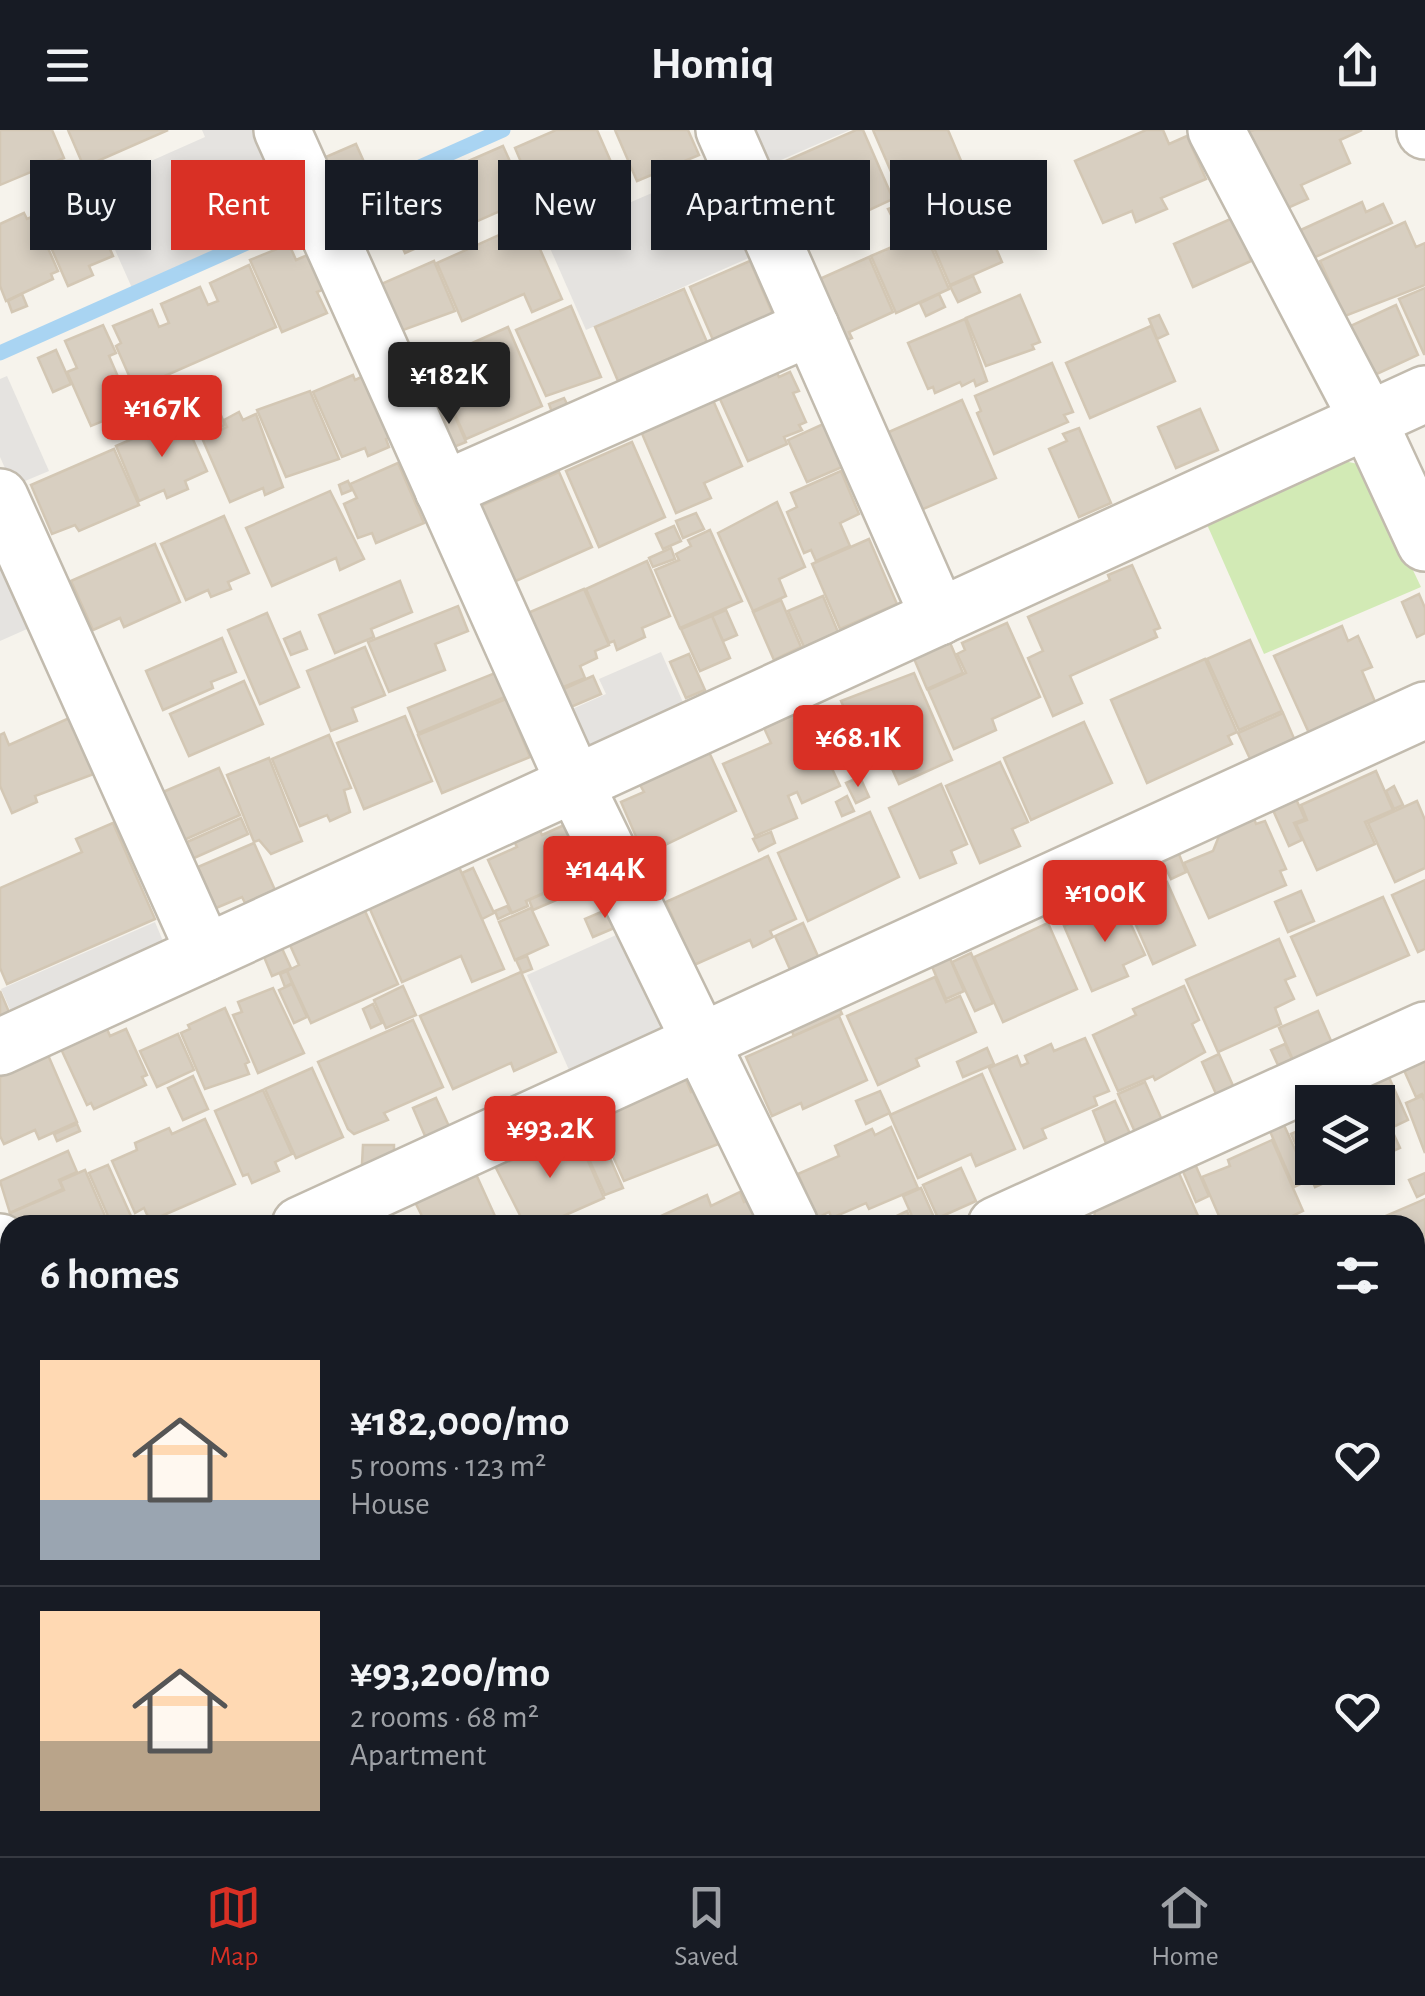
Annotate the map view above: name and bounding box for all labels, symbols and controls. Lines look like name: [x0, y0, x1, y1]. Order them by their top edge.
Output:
icon: menu: [40, 38, 95, 93]
icon: share: [1330, 38, 1385, 93]
text: Homiq: [651, 42, 774, 87]
chip: Buy: [30, 160, 151, 250]
chip: Rent: [171, 160, 305, 250]
chip: Filters: [325, 160, 478, 250]
chip: New: [498, 160, 631, 250]
chip: Apartment: [651, 160, 870, 250]
chip: House: [890, 160, 1047, 250]
pin: ¥182K: [379, 342, 519, 427]
text: ¥182K: [410, 358, 488, 390]
pin: ¥167K: [92, 375, 232, 460]
text: ¥167K: [124, 391, 200, 423]
pin: ¥68.1K: [777, 705, 939, 790]
text: ¥68.1K: [815, 721, 901, 753]
pin: ¥144K: [535, 836, 675, 921]
text: ¥144K: [565, 852, 645, 884]
pin: ¥100K: [1035, 860, 1175, 945]
text: ¥100K: [1065, 876, 1145, 908]
map controls: [1295, 1085, 1395, 1185]
button: layers: [1295, 1085, 1395, 1185]
pin: ¥93.2K: [469, 1096, 631, 1181]
text: ¥93.2K: [506, 1112, 594, 1144]
icon: filters: [1330, 1248, 1385, 1303]
text: 6 homes: [40, 1254, 179, 1296]
icon: home: [120, 1400, 240, 1520]
text: ¥182,000/mo: [350, 1401, 570, 1443]
icon: heart: [1330, 1433, 1385, 1488]
text: 5 rooms · 123 m²: [350, 1450, 546, 1482]
text: House: [350, 1488, 430, 1520]
icon: home: [120, 1651, 240, 1771]
text: ¥93,200/mo: [350, 1652, 550, 1694]
icon: heart: [1330, 1684, 1385, 1739]
text: 2 rooms · 68 m²: [350, 1701, 539, 1733]
text: Apartment: [350, 1739, 486, 1771]
tab: Map: [206, 1880, 261, 1974]
tab: Saved: [674, 1880, 738, 1974]
tab: Home: [1151, 1880, 1219, 1974]

